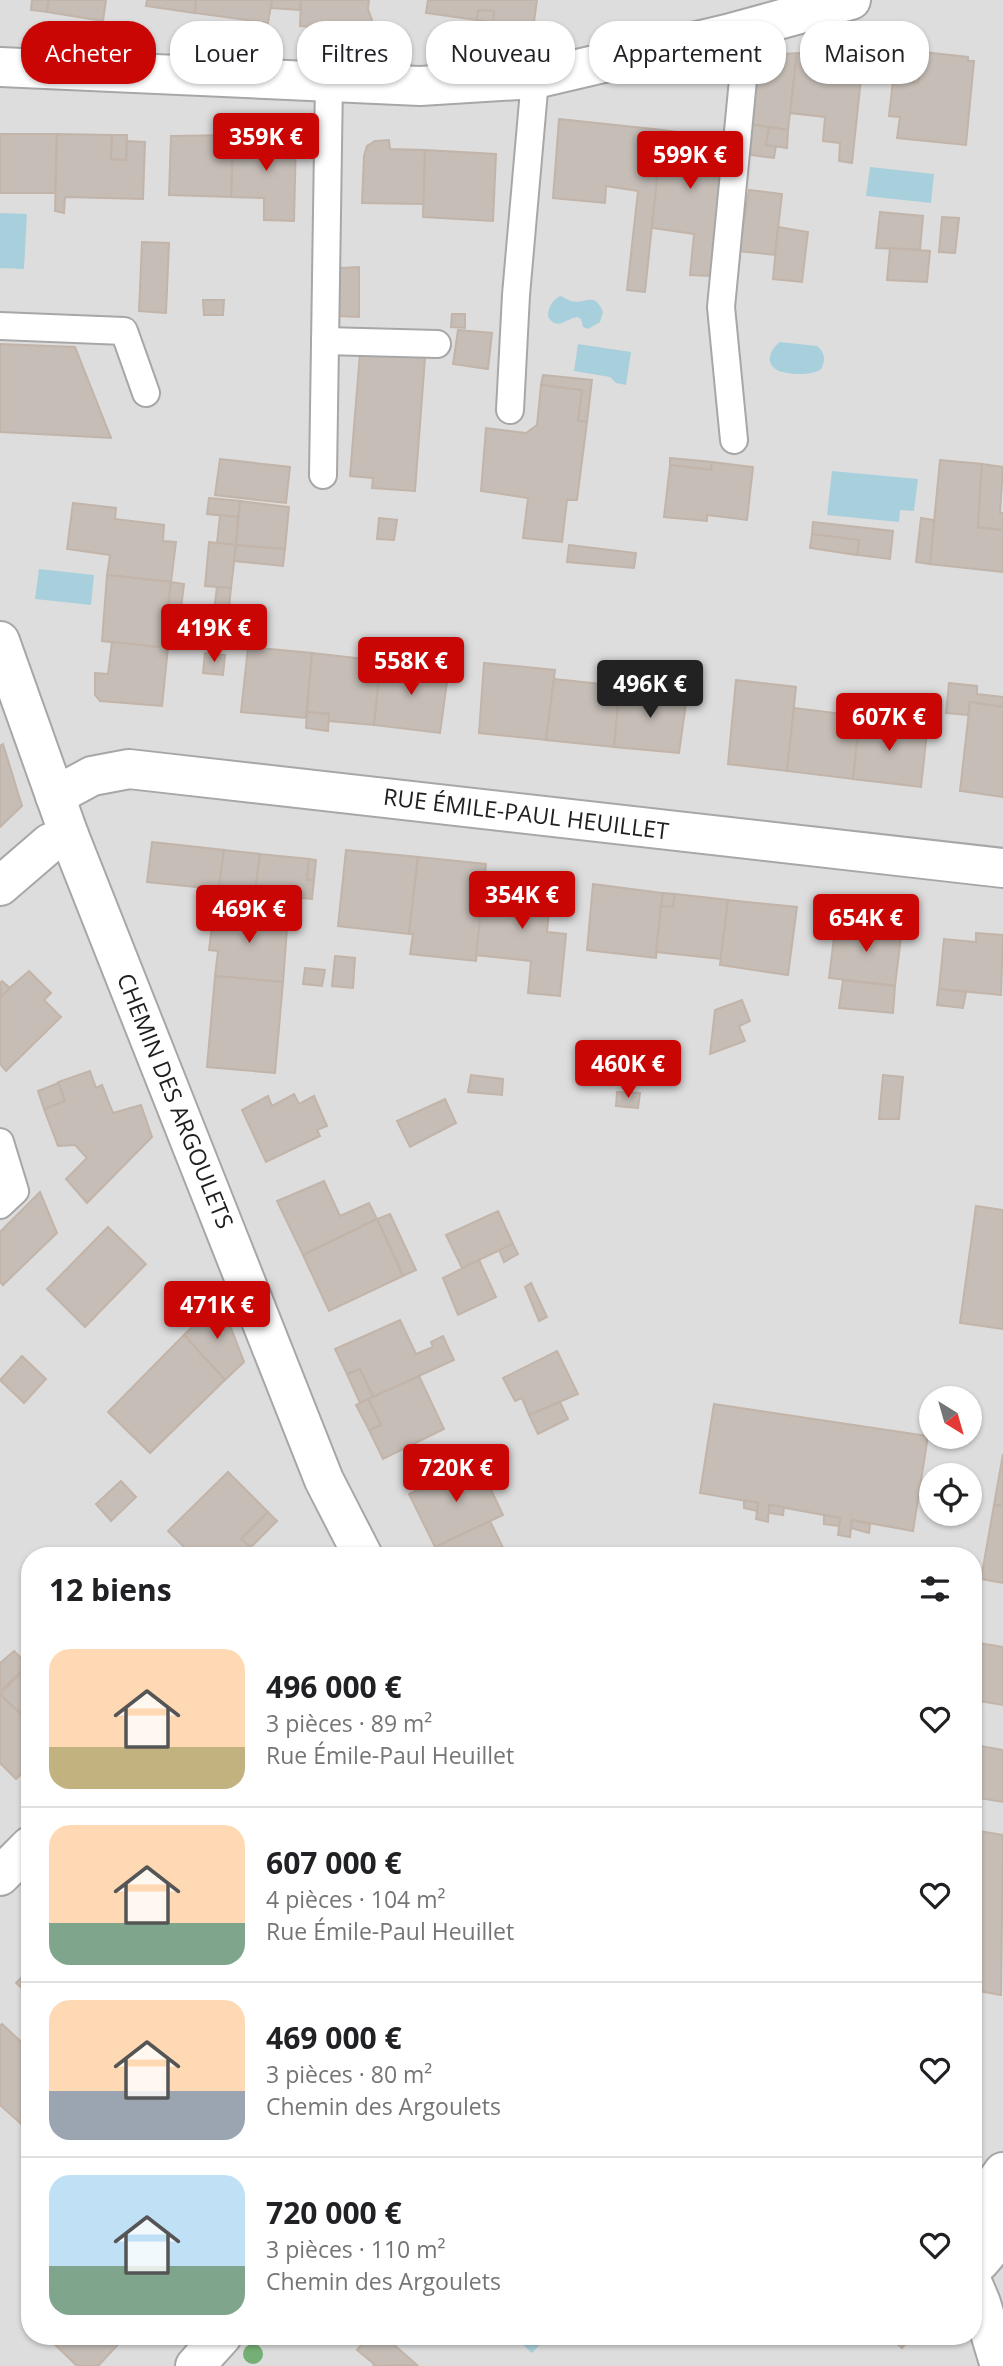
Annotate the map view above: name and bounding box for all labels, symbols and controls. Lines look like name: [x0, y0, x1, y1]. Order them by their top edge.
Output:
chip: Acheter: [21, 21, 156, 84]
chip: Louer: [170, 21, 283, 84]
chip: Filtres: [297, 21, 412, 84]
chip: Nouveau: [426, 21, 575, 84]
chip: Appartement: [589, 21, 786, 84]
chip: Maison: [800, 21, 929, 84]
pin: 359K €: [209, 114, 323, 173]
text: 359K €: [229, 120, 303, 152]
pin: 599K €: [633, 132, 747, 191]
text: 599K €: [653, 138, 727, 170]
pin: 419K €: [157, 604, 271, 664]
text: 419K €: [177, 611, 251, 643]
pin: 558K €: [354, 638, 468, 697]
text: 558K €: [374, 644, 448, 676]
pin: 496K €: [593, 660, 707, 720]
text: 496K €: [613, 667, 687, 699]
pin: 607K €: [832, 694, 946, 753]
text: 607K €: [852, 700, 926, 732]
street label: RUE ÉMILE-PAUL HEUILLET: [382, 780, 671, 846]
pin: 354K €: [465, 872, 579, 931]
text: 354K €: [485, 878, 559, 910]
pin: 469K €: [192, 886, 306, 945]
text: 469K €: [212, 892, 286, 924]
pin: 654K €: [809, 894, 923, 954]
text: 654K €: [829, 901, 903, 933]
street label: CHEMIN DES ARGOULETS: [110, 968, 242, 1233]
pin: 460K €: [571, 1040, 685, 1100]
text: 460K €: [591, 1047, 665, 1079]
pin: 471K €: [160, 1282, 274, 1341]
text: 471K €: [180, 1288, 254, 1320]
north arrow: [919, 1386, 982, 1449]
map controls: [919, 1386, 982, 1526]
pin: 720K €: [399, 1444, 513, 1504]
text: 720K €: [419, 1451, 493, 1483]
button: locate: [919, 1463, 982, 1526]
text: 12 biens: [49, 1569, 172, 1610]
icon: filters: [916, 1570, 954, 1608]
text: 496 000 €: [266, 1666, 402, 1707]
icon: home: [105, 1677, 189, 1761]
icon: heart: [916, 1700, 954, 1738]
text: 3 pièces · 89 m²: [266, 1707, 432, 1739]
text: Rue Émile-Paul Heuillet: [266, 1739, 514, 1771]
text: 607 000 €: [266, 1842, 402, 1883]
icon: home: [105, 1853, 189, 1937]
icon: heart: [916, 1876, 954, 1914]
text: 4 pièces · 104 m²: [266, 1883, 446, 1915]
text: Rue Émile-Paul Heuillet: [266, 1915, 514, 1947]
text: 469 000 €: [266, 2017, 402, 2058]
icon: home: [105, 2028, 189, 2112]
icon: heart: [916, 2051, 954, 2089]
text: 3 pièces · 80 m²: [266, 2058, 432, 2090]
text: Chemin des Argoulets: [266, 2090, 501, 2122]
text: 720 000 €: [266, 2192, 402, 2233]
icon: home: [105, 2203, 189, 2287]
icon: heart: [916, 2226, 954, 2264]
text: 3 pièces · 110 m²: [266, 2233, 446, 2265]
text: Chemin des Argoulets: [266, 2265, 501, 2297]

